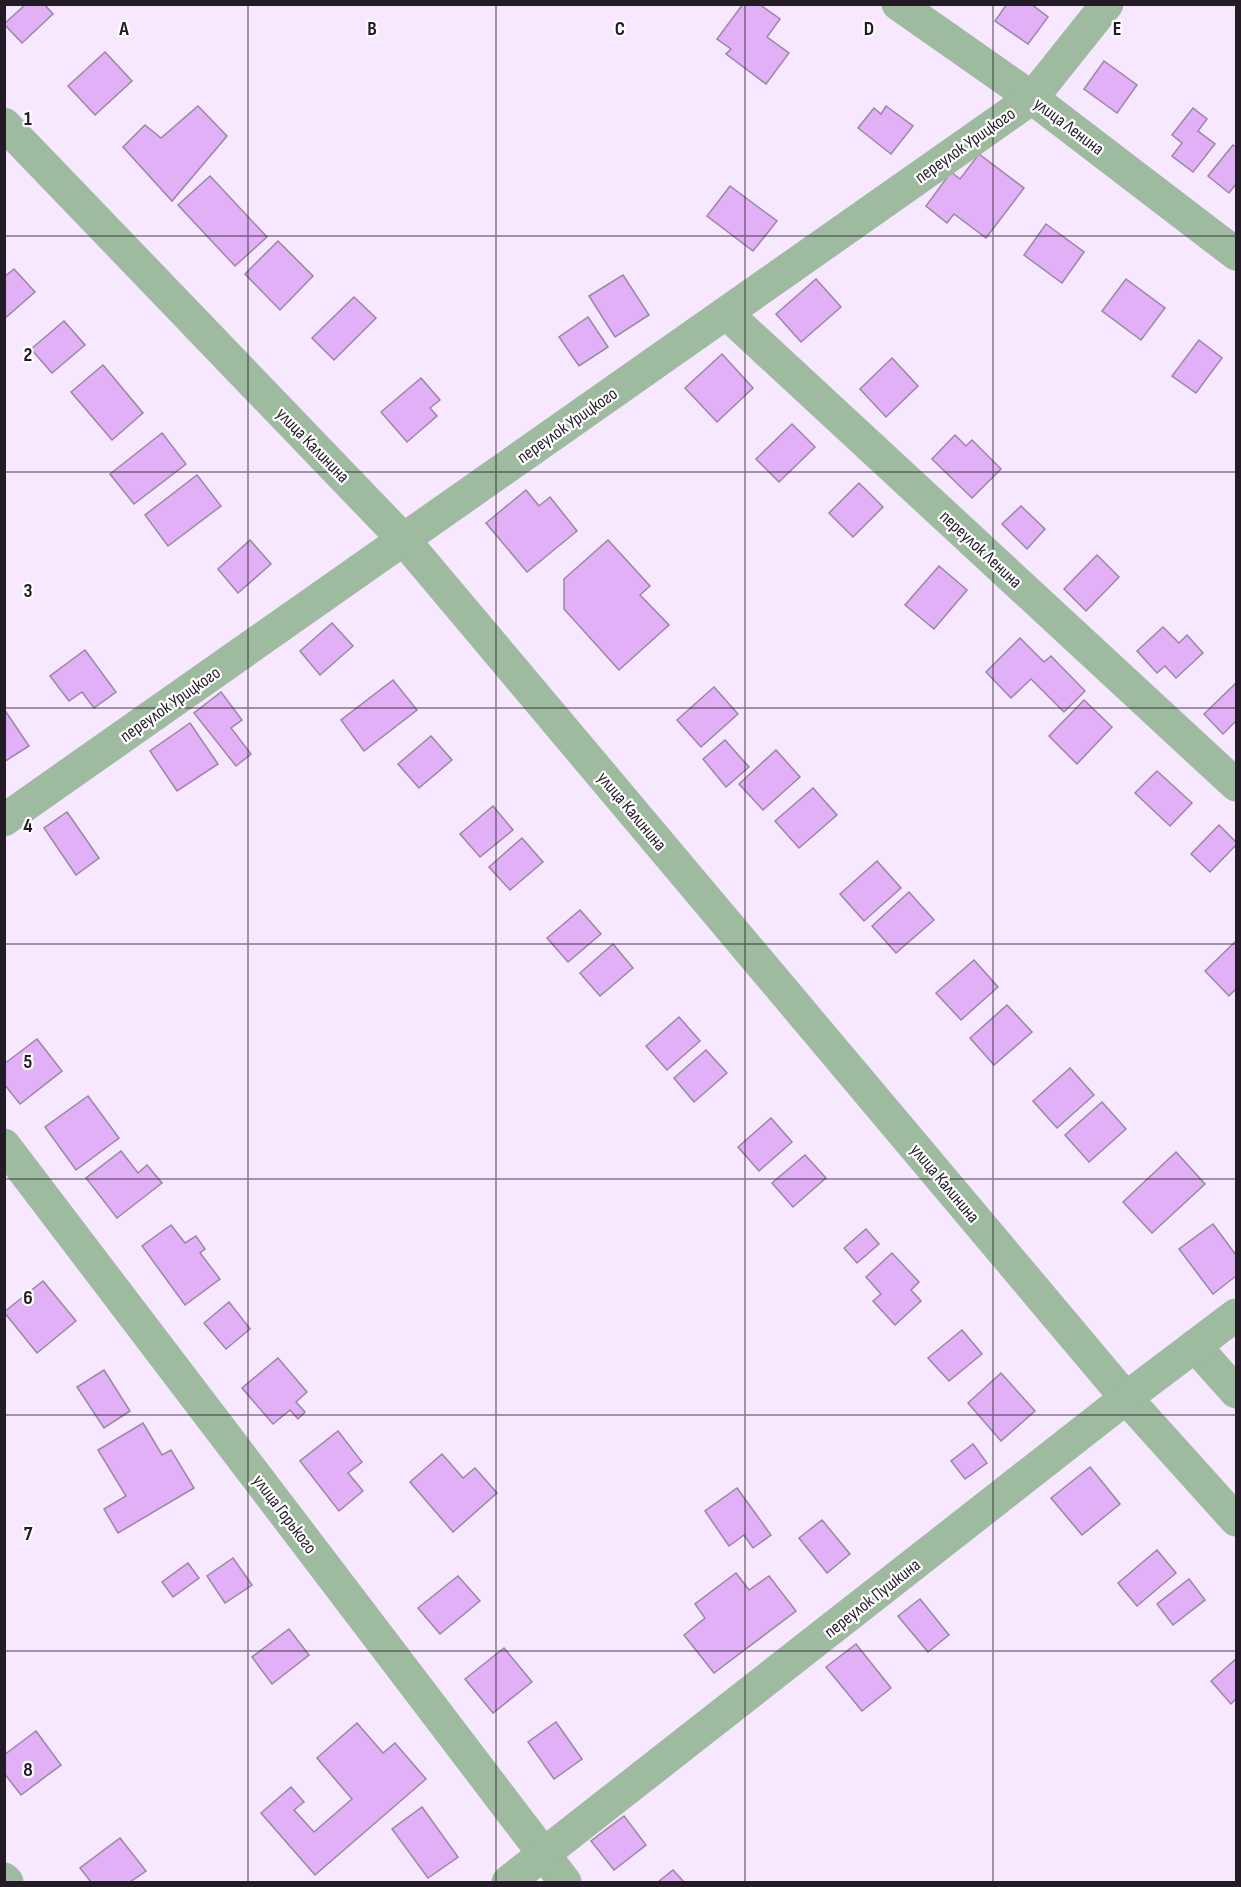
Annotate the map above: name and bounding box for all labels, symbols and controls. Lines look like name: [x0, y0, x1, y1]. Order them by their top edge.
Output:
text: A: [118, 17, 129, 41]
text: B: [367, 17, 377, 41]
text: C: [615, 17, 625, 41]
text: D: [864, 17, 874, 41]
text: E: [1113, 17, 1121, 41]
street label: улица Ленина: [1029, 93, 1108, 160]
street label: переулок Урицкого: [911, 103, 1019, 188]
text: 1: [24, 107, 32, 131]
text: 2: [24, 343, 32, 367]
street label: переулок Урицкого: [513, 383, 621, 468]
street label: улица Калинина: [272, 403, 354, 487]
street label: переулок Ленина: [935, 506, 1026, 593]
text: 3: [24, 579, 33, 603]
street label: переулок Урицкого: [116, 662, 224, 747]
street label: улица Калинина: [593, 768, 671, 855]
text: 4: [23, 814, 33, 838]
text: 5: [24, 1050, 33, 1074]
street label: улица Калинина: [906, 1140, 984, 1227]
text: 6: [23, 1286, 33, 1310]
street label: улица Горького: [248, 1471, 321, 1558]
text: 7: [24, 1522, 33, 1546]
street label: переулок Пушкина: [820, 1554, 925, 1642]
text: 8: [23, 1758, 33, 1782]

